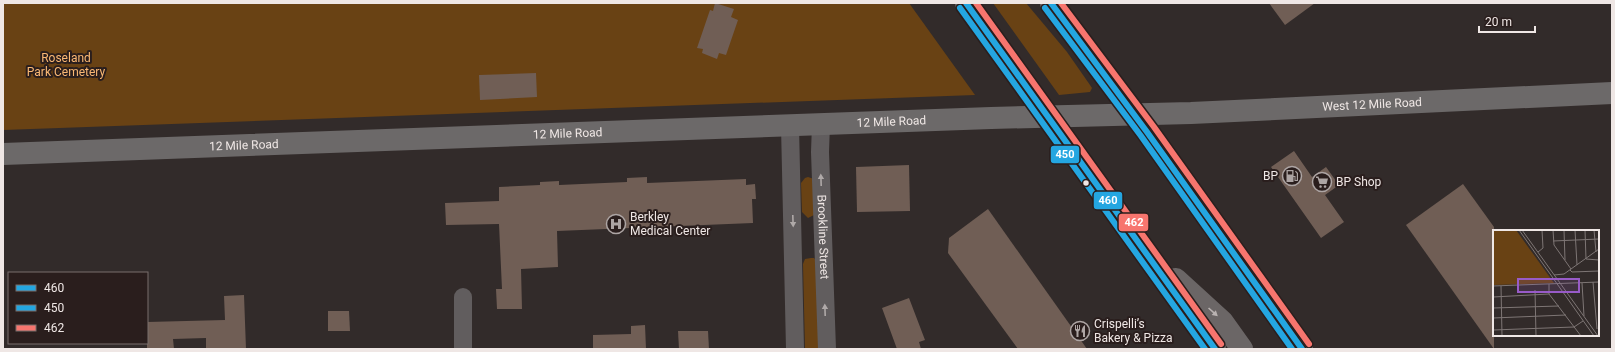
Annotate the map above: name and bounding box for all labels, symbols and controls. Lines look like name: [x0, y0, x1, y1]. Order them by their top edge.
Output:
scale bar: [1479, 8, 1535, 34]
text: 20 m: [1485, 15, 1512, 29]
park label: Roseland Park Cemetery: [27, 51, 106, 79]
street label: West 12 Mile Road: [1322, 95, 1422, 114]
street label: 12 Mile Road: [856, 113, 927, 130]
street label: 12 Mile Road: [533, 125, 603, 142]
street label: 12 Mile Road: [209, 137, 279, 153]
line badge: 450: [1050, 145, 1080, 164]
text: 450: [1056, 148, 1074, 161]
fuel station icon: BP: [1281, 165, 1303, 187]
place label: BP: [1263, 169, 1278, 183]
supermarket icon: BP Shop: [1311, 171, 1333, 193]
one-way arrow: [818, 173, 824, 186]
place label: BP Shop: [1336, 175, 1382, 189]
unlabelled marker: [1081, 178, 1091, 188]
line badge: 460: [1093, 191, 1123, 210]
street label: Brookline Street: [815, 194, 832, 280]
text: 460: [1099, 194, 1117, 207]
place label: Berkley Medical Center: [630, 210, 710, 238]
hospital icon: Berkley Medical Center: [605, 213, 627, 235]
line badge: 462: [1118, 213, 1149, 232]
one-way arrow: [790, 215, 796, 228]
text: 462: [1125, 216, 1143, 229]
inset map: [1493, 230, 1599, 336]
legend: [8, 272, 148, 344]
text: 460: [44, 281, 64, 295]
text: 450: [44, 301, 64, 315]
one-way arrow: [822, 304, 829, 316]
one-way arrow: [1207, 308, 1218, 317]
place label: Crispelli’s Bakery & Pizza: [1094, 317, 1173, 345]
restaurant icon: Crispelli’s Bakery & Pizza: [1069, 320, 1091, 342]
text: 462: [44, 321, 64, 335]

